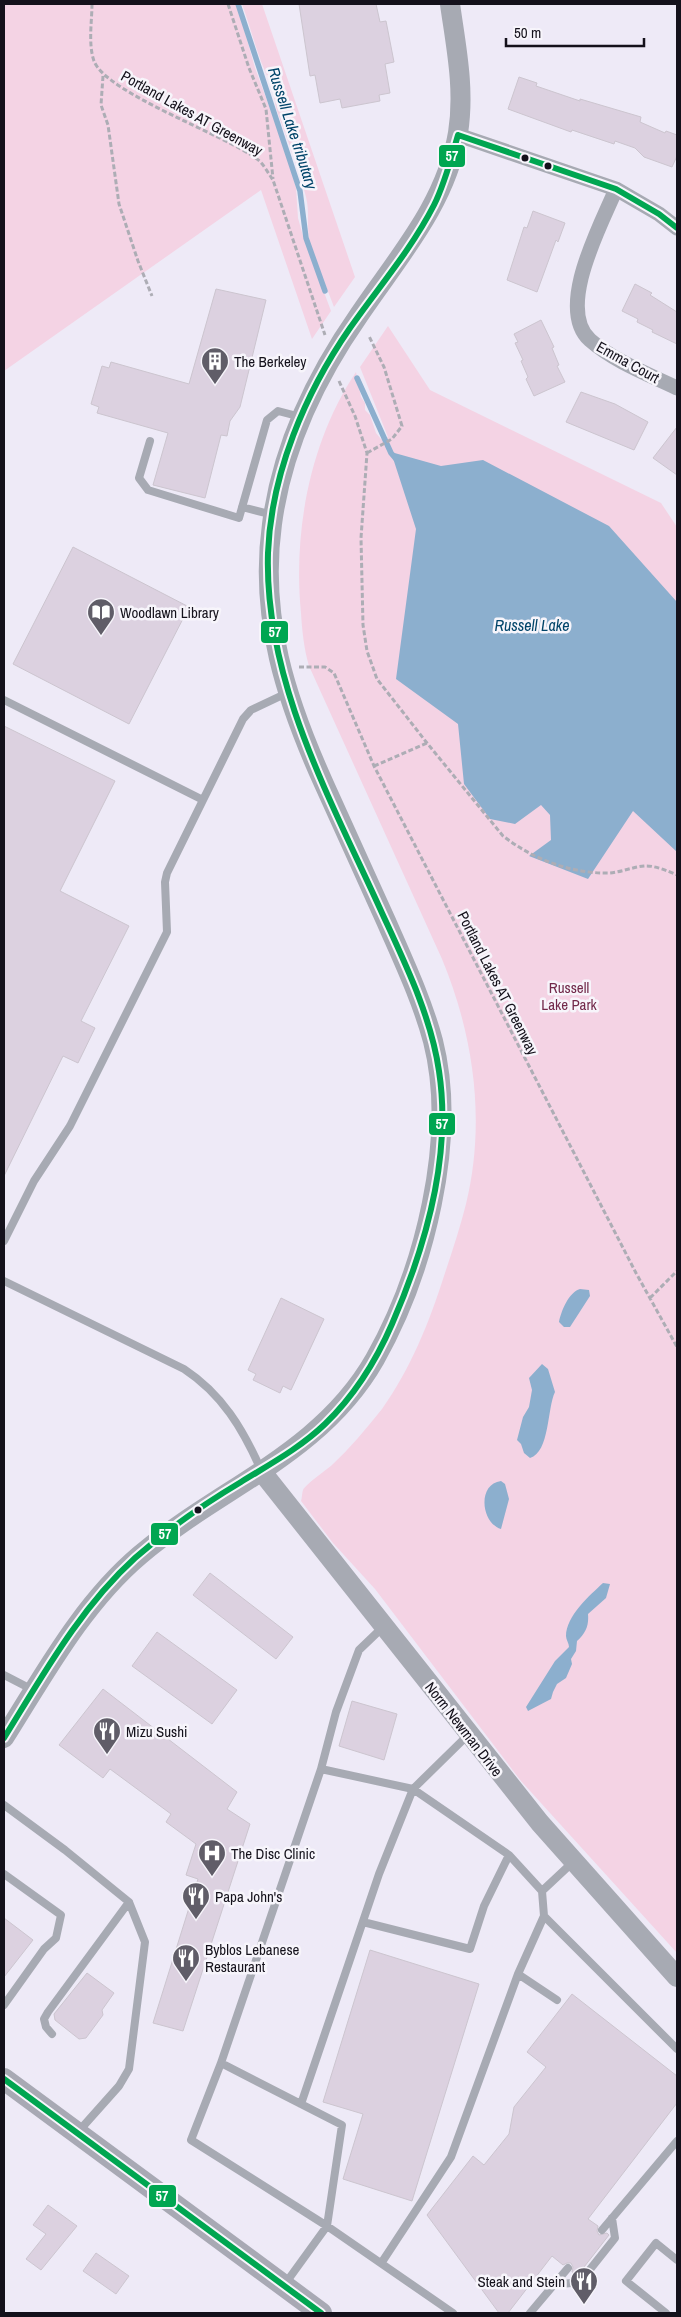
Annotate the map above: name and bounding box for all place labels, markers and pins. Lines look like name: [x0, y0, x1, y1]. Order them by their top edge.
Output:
unlabelled marker: [520, 153, 530, 163]
unlabelled marker: [543, 161, 553, 171]
building icon: The Berkeley: [200, 346, 230, 385]
place label: The Berkeley: [234, 351, 307, 372]
library icon: Woodlawn Library: [86, 597, 116, 636]
place label: Woodlawn Library: [120, 602, 220, 623]
unlabelled marker: [193, 1505, 203, 1515]
restaurant icon: Mizu Sushi: [92, 1716, 122, 1755]
place label: Mizu Sushi: [126, 1721, 188, 1742]
hospital icon: The Disc Clinic: [197, 1838, 227, 1877]
place label: The Disc Clinic: [231, 1843, 315, 1864]
restaurant icon: Papa John's: [181, 1881, 211, 1920]
place label: Papa John's: [215, 1886, 282, 1907]
place label: Byblos Lebanese Restaurant: [205, 1939, 300, 1977]
restaurant icon: Byblos Lebanese Restaurant: [171, 1943, 201, 1982]
restaurant icon: Steak and Stein: [569, 2266, 599, 2305]
place label: Steak and Stein: [477, 2271, 565, 2292]

